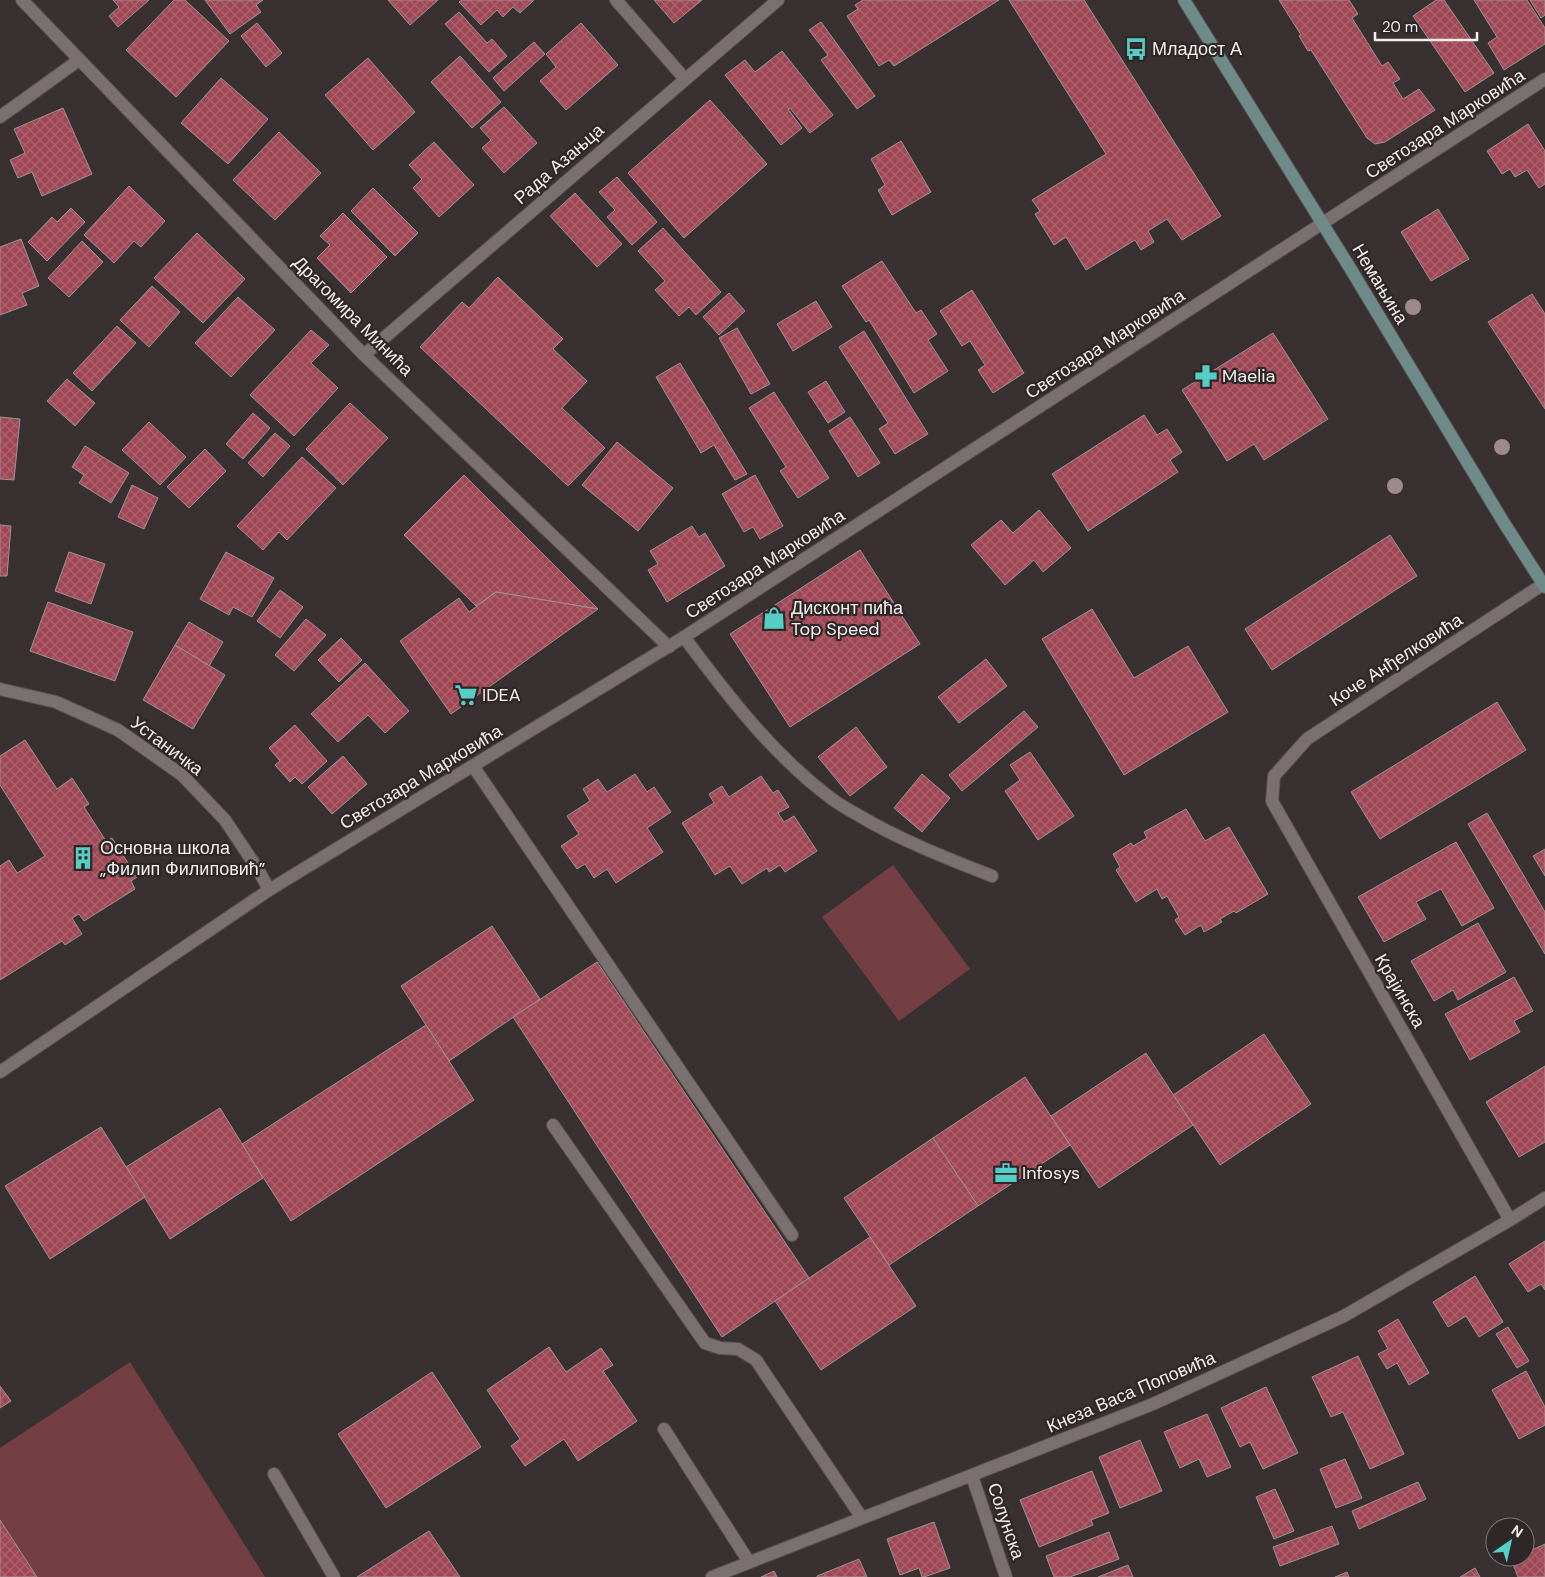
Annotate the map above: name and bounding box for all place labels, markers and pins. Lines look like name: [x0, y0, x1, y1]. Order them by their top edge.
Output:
bus stop icon: Младост А: [1123, 36, 1149, 62]
place label: Младост А: [1152, 37, 1242, 61]
pharmacy icon: Maelia: [1193, 363, 1219, 389]
place label: Maelia: [1222, 364, 1275, 388]
place label: Дисконт пића Top Speed: [791, 596, 904, 641]
shop icon: Дисконт пића Top Speed: [761, 605, 787, 631]
supermarket icon: IDEA: [453, 682, 479, 708]
place label: IDEA: [482, 683, 521, 707]
place label: Основна школа „Филип Филиповић”: [100, 836, 266, 881]
building icon: Основна школа „Филип Филиповић”: [70, 845, 96, 871]
office icon: Infosys: [993, 1160, 1019, 1186]
place label: Infosys: [1022, 1161, 1080, 1185]

